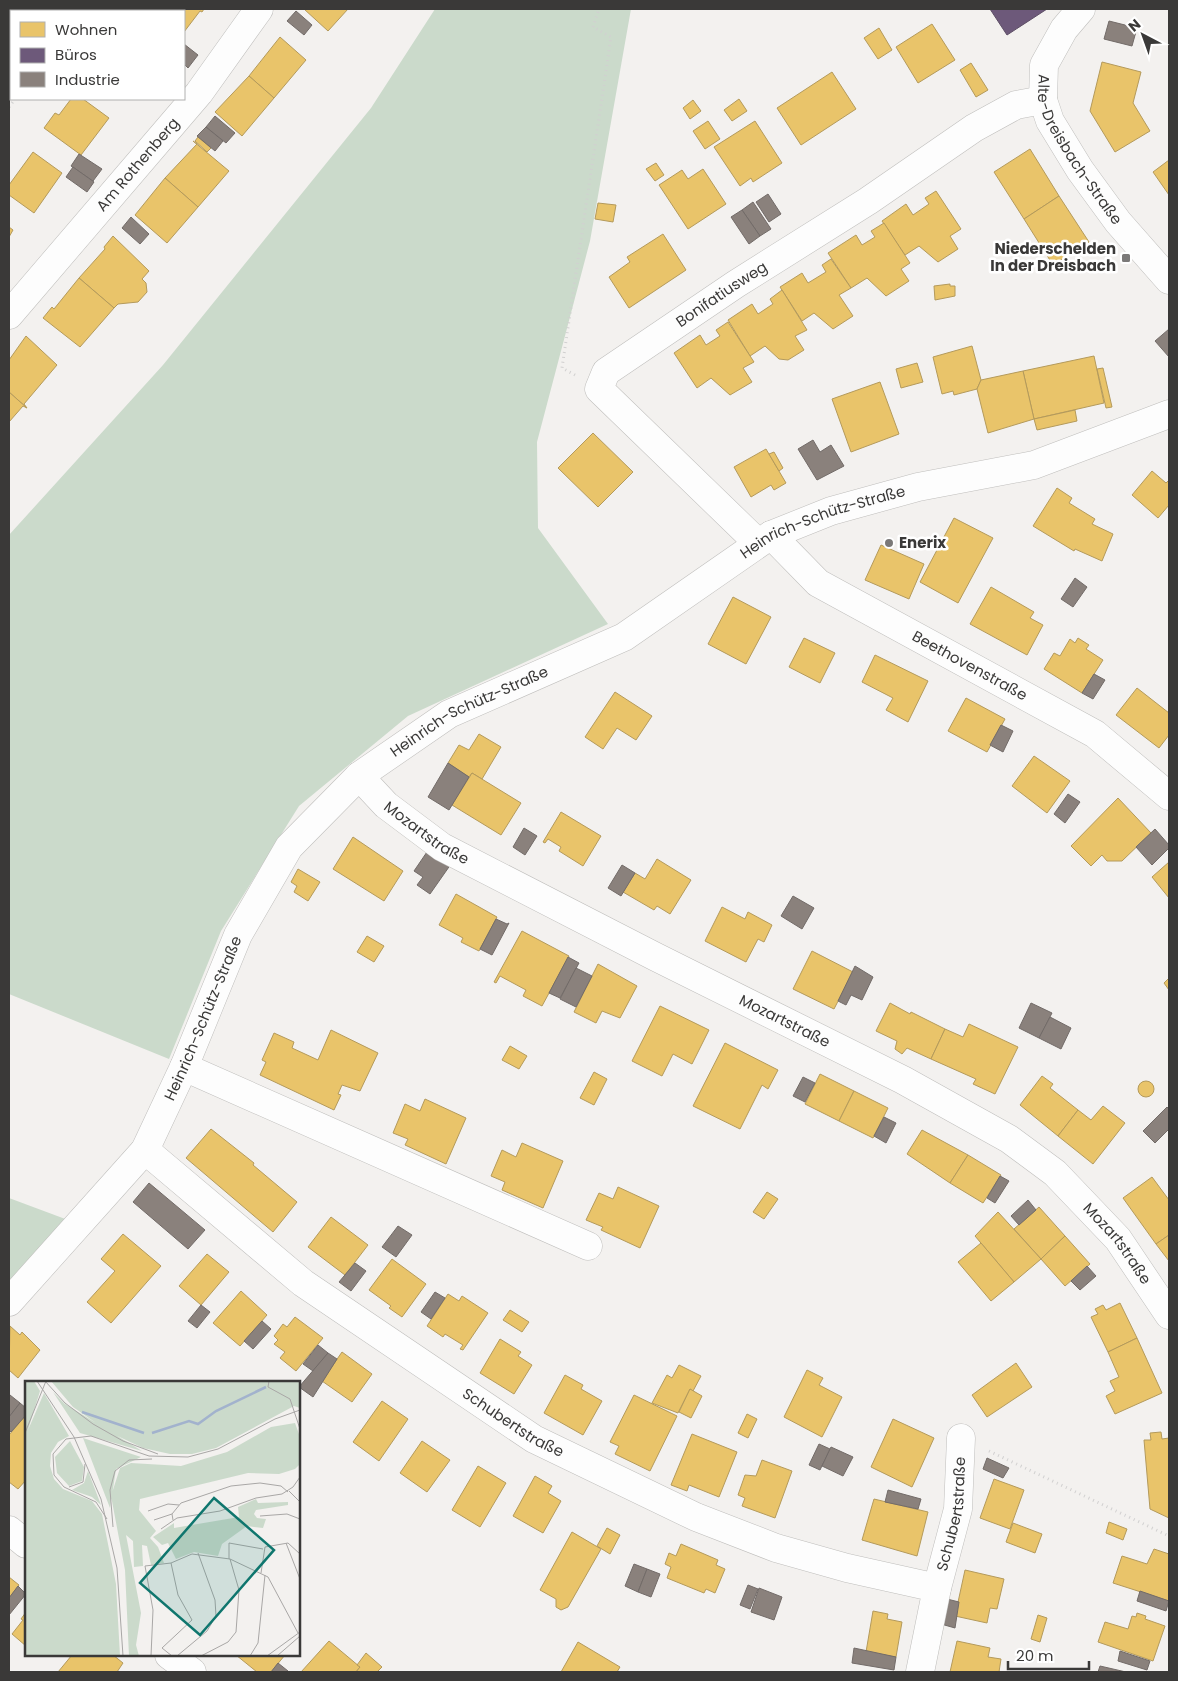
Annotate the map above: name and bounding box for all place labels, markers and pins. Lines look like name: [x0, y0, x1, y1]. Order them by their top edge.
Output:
place label: Niederschelden In der Dreisbach: [990, 238, 1116, 276]
marker: Niederschelden In der Dreisbach: [1120, 252, 1132, 264]
place label: Enerix: [899, 532, 946, 553]
marker: Enerix: [883, 537, 895, 549]

